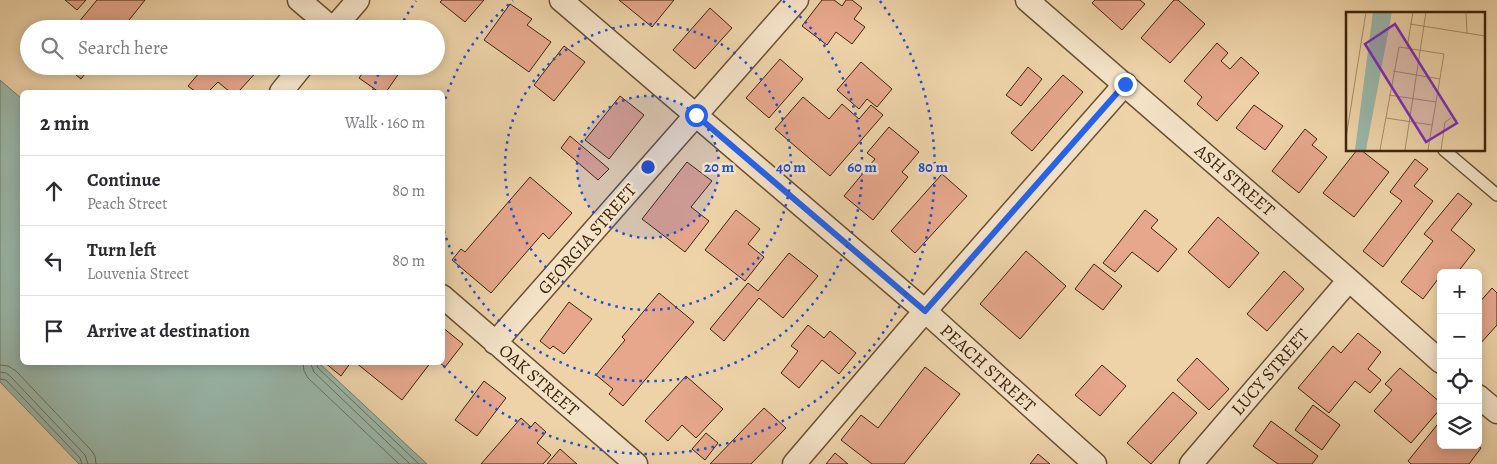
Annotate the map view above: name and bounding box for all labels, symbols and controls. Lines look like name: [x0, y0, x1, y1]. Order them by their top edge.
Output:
inset map: [1346, 12, 1484, 151]
search box: [20, 20, 445, 75]
icon: search: [38, 34, 66, 62]
text: Search here: [78, 35, 168, 61]
route end: [1114, 73, 1137, 96]
route start: [685, 104, 708, 127]
text: 2 min: [40, 109, 89, 137]
text: Walk · 160 m: [345, 112, 425, 134]
street label: ASH STREET: [1189, 138, 1280, 222]
text: 20 m: [704, 157, 734, 177]
text: 40 m: [776, 157, 806, 177]
text: 60 m: [847, 157, 877, 177]
text: 80 m: [918, 157, 948, 177]
centre of rings: [639, 158, 657, 176]
text: Continue: [87, 167, 161, 193]
icon: ahead: [40, 177, 68, 205]
street label: GEORGIA STREET: [532, 178, 642, 299]
text: 80 m: [392, 180, 425, 202]
text: Peach Street: [87, 193, 168, 215]
text: Turn left: [87, 237, 156, 263]
icon: left: [40, 247, 68, 275]
text: 80 m: [392, 250, 425, 272]
text: Louvenia Street: [87, 263, 189, 285]
map controls: [1437, 269, 1482, 449]
button: +: [1437, 269, 1482, 314]
button: −: [1437, 314, 1482, 359]
icon: arrive: [40, 317, 68, 345]
text: Arrive at destination: [87, 318, 250, 344]
street label: PEACH STREET: [935, 319, 1041, 417]
street label: LUCY STREET: [1226, 323, 1314, 420]
street label: OAK STREET: [494, 338, 584, 422]
button: locate: [1437, 359, 1482, 404]
button: layers: [1437, 404, 1482, 449]

